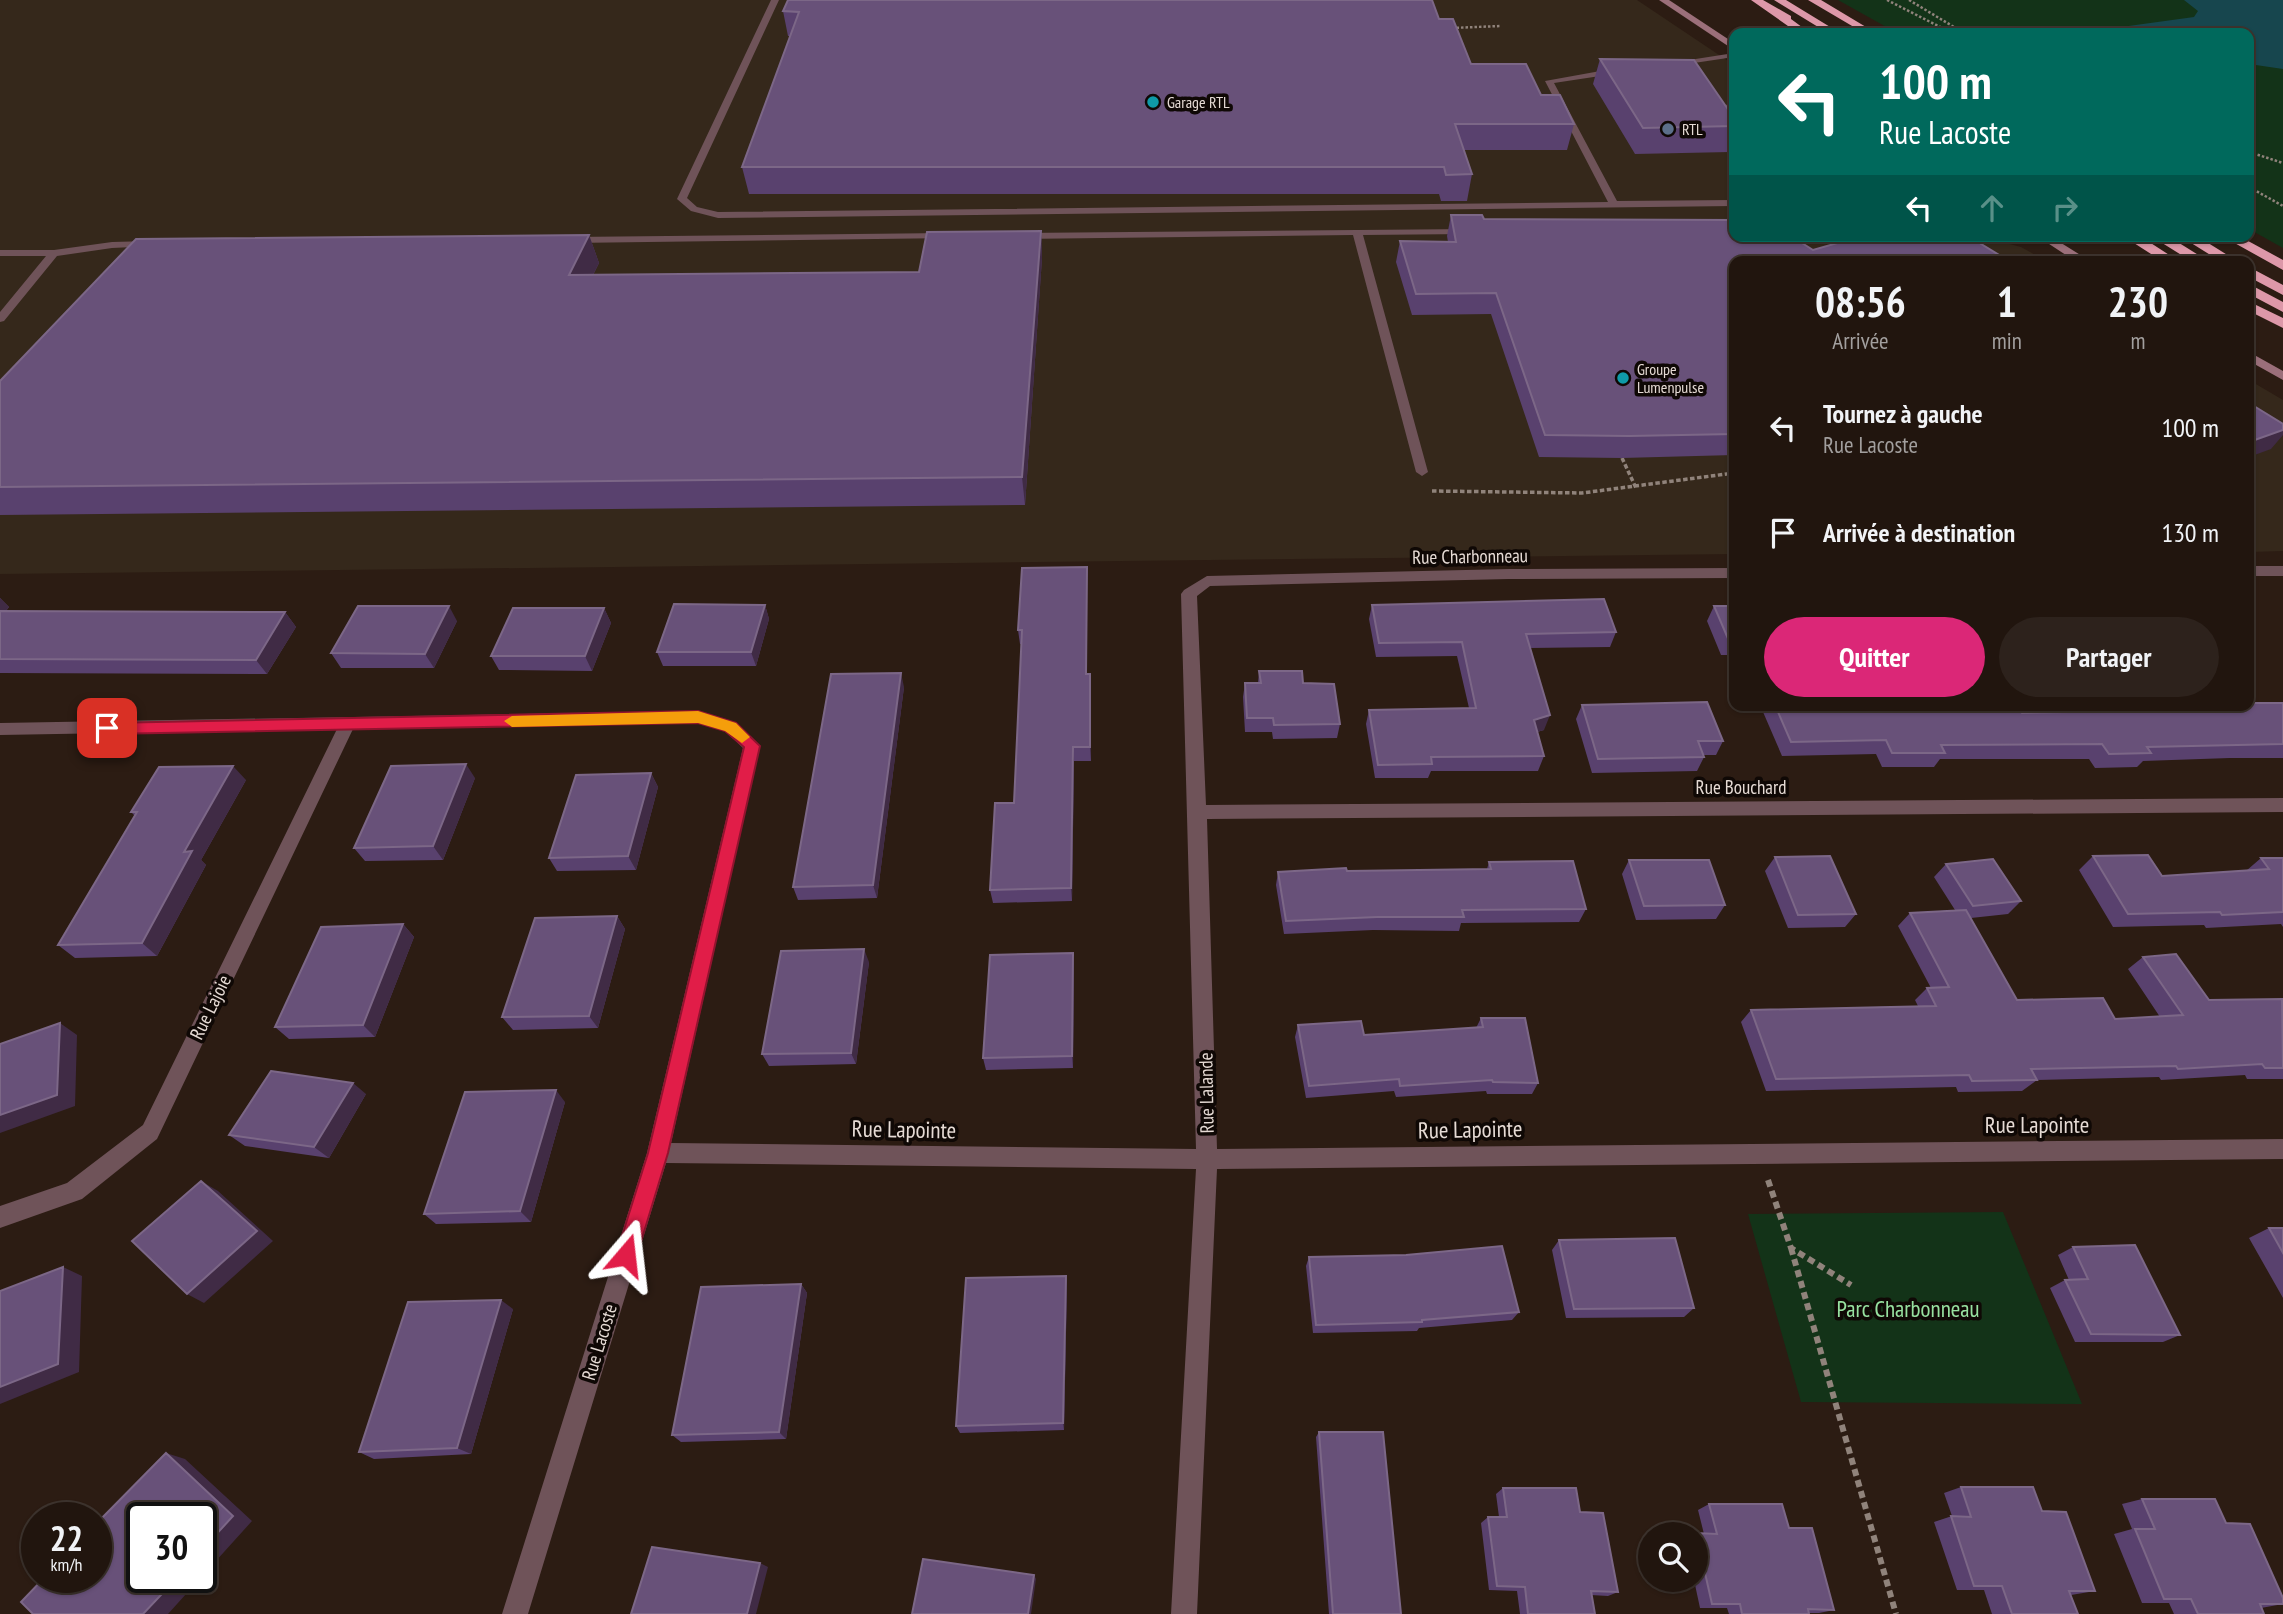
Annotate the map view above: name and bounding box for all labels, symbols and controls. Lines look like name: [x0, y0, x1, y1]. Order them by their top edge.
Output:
text: 100 m: [1879, 49, 1992, 113]
icon: left: [1764, 56, 1855, 147]
place label: Garage RTL: [1167, 92, 1230, 112]
marker: Garage RTL: [1145, 94, 1161, 110]
text: Rue Lacoste: [1879, 111, 2011, 153]
place label: RTL: [1682, 119, 1703, 139]
marker: RTL: [1660, 121, 1676, 137]
icon: left: [1900, 189, 1938, 227]
icon: ahead: [1973, 189, 2011, 227]
icon: right: [2046, 189, 2084, 227]
text: 08:56: [1815, 274, 1906, 329]
text: 1: [1997, 274, 2017, 329]
text: 230: [2108, 274, 2168, 329]
text: Arrivée: [1832, 326, 1888, 355]
text: min: [1992, 326, 2022, 355]
text: m: [2130, 326, 2145, 355]
place label: Groupe Lumenpulse: [1637, 359, 1704, 397]
marker: Groupe Lumenpulse: [1615, 370, 1631, 386]
text: Tournez à gauche: [1823, 397, 1983, 430]
icon: left: [1764, 409, 1802, 447]
text: 100 m: [2161, 411, 2219, 444]
text: Rue Lacoste: [1823, 430, 1918, 459]
icon: arrive: [1764, 514, 1802, 552]
text: Arrivée à destination: [1823, 516, 2015, 549]
text: 130 m: [2161, 516, 2219, 549]
street label: Rue Charbonneau: [1412, 543, 1528, 569]
button: Quitter: [1764, 617, 1985, 697]
button: Partager: [1999, 617, 2219, 697]
pin: [77, 698, 137, 758]
icon: arrive: [88, 709, 126, 747]
street label: Rue Bouchard: [1696, 775, 1786, 799]
street label: Rue Lajoie: [184, 971, 236, 1043]
street label: Rue Lalande: [1193, 1052, 1219, 1134]
street label: Rue Lapointe: [1985, 1110, 2089, 1139]
street label: Rue Lapointe: [852, 1114, 956, 1144]
street label: Rue Lapointe: [1418, 1114, 1522, 1144]
position arrow: [589, 1218, 663, 1292]
park label: Parc Charbonneau: [1837, 1294, 1979, 1323]
street label: Rue Lacoste: [576, 1301, 622, 1383]
speed limit sign: 30: [126, 1502, 217, 1593]
text: 22: [50, 1515, 83, 1561]
map controls: [1638, 1522, 1708, 1592]
button: search: [1638, 1522, 1708, 1592]
text: km/h: [51, 1553, 82, 1576]

